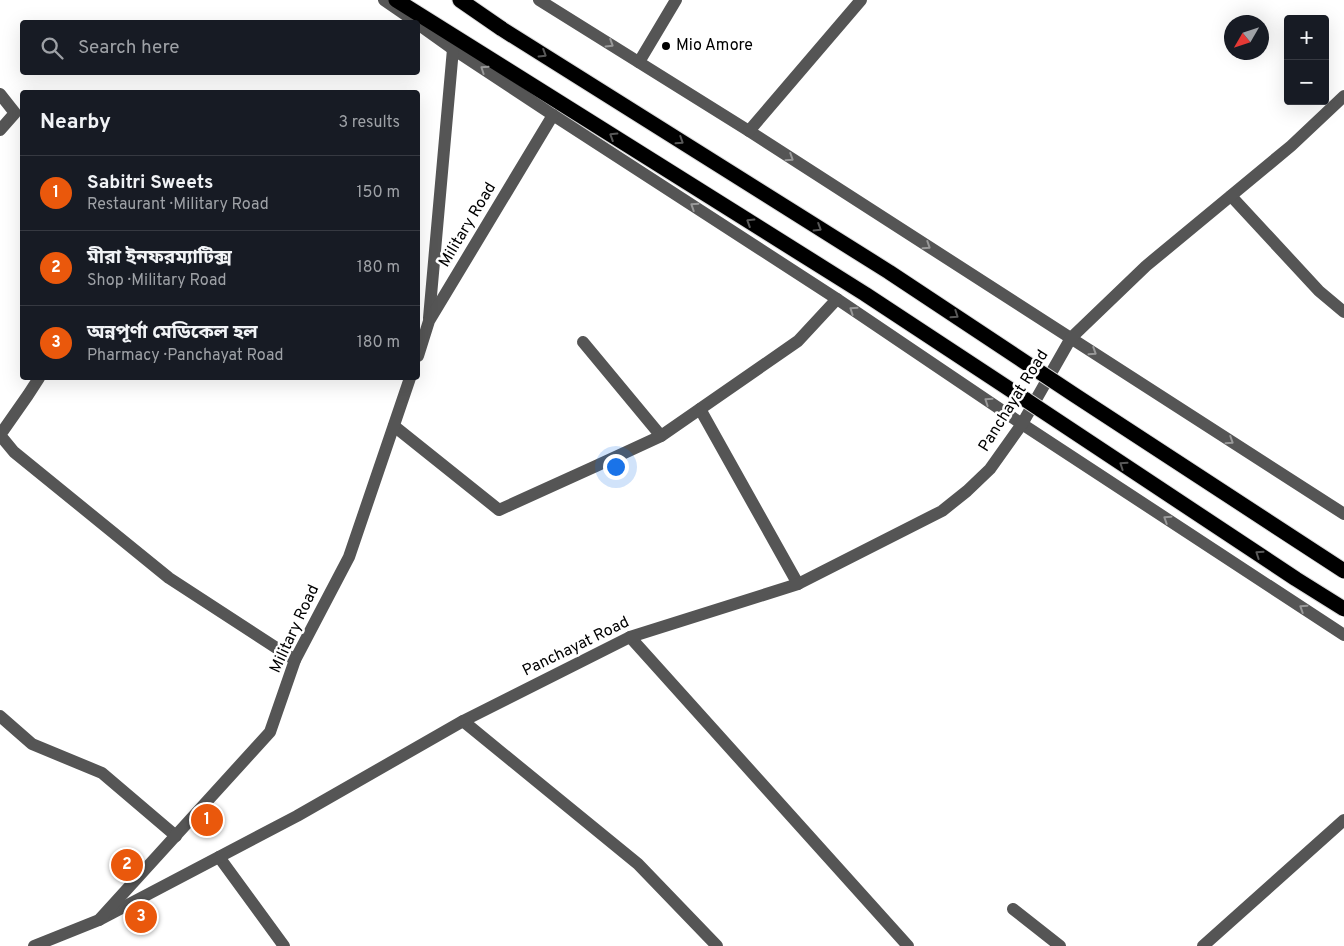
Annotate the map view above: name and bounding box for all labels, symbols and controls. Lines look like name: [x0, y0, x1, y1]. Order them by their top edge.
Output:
north arrow: [1224, 15, 1269, 60]
map controls: [1284, 15, 1329, 105]
button: +: [1284, 15, 1329, 60]
search box: [20, 20, 420, 75]
icon: search: [38, 34, 66, 62]
text: Search here: [78, 36, 180, 60]
place label: Mio Amore: [676, 36, 753, 56]
one-way arrow: [604, 38, 613, 48]
marker: Mio Amore: [660, 40, 672, 52]
one-way arrow: [538, 48, 547, 58]
button: −: [1284, 60, 1329, 105]
one-way arrow: [480, 66, 489, 76]
text: Nearby: [40, 109, 111, 136]
text: 3 results: [338, 113, 400, 133]
one-way arrow: [609, 132, 618, 142]
one-way arrow: [675, 135, 684, 144]
one-way arrow: [785, 151, 794, 161]
text: Sabitri Sweets: [87, 171, 213, 195]
street label: Military Road: [435, 179, 501, 271]
text: 1: [53, 183, 59, 203]
text: 150 m: [357, 183, 400, 203]
text: Restaurant · Military Road: [87, 195, 269, 215]
one-way arrow: [690, 203, 699, 212]
one-way arrow: [747, 219, 756, 228]
one-way arrow: [813, 221, 822, 231]
one-way arrow: [922, 239, 931, 249]
text: মীরা ইনফরম্যাটিক্স: [87, 246, 232, 270]
text: 2: [51, 258, 61, 278]
text: 180 m: [357, 258, 400, 278]
text: Shop · Military Road: [87, 271, 227, 291]
one-way arrow: [849, 307, 859, 316]
one-way arrow: [949, 309, 958, 318]
text: অন্নপূর্ণা মেডিকেল হল: [87, 321, 258, 345]
text: 3: [51, 333, 61, 353]
text: 180 m: [357, 333, 400, 353]
text: Pharmacy · Panchayat Road: [87, 346, 284, 366]
street label: Panchayat Road: [975, 346, 1053, 456]
one-way arrow: [1088, 346, 1097, 356]
one-way arrow: [984, 398, 993, 407]
one-way arrow: [1224, 434, 1233, 444]
your location: [603, 454, 629, 480]
one-way arrow: [1120, 462, 1129, 471]
one-way arrow: [1164, 516, 1173, 525]
one-way arrow: [1255, 551, 1264, 561]
street label: Military Road: [266, 582, 324, 676]
one-way arrow: [1300, 605, 1309, 614]
street label: Panchayat Road: [519, 613, 633, 681]
pin: 1: [191, 801, 223, 839]
pin: 2: [111, 846, 143, 884]
pin: 3: [125, 898, 157, 936]

